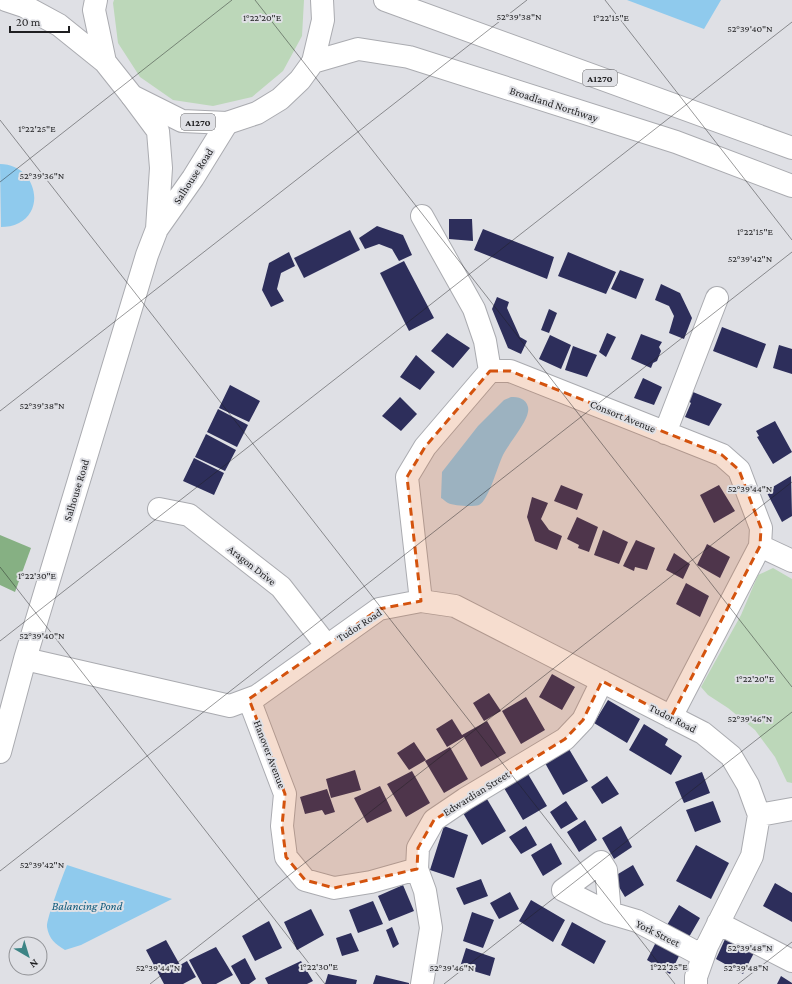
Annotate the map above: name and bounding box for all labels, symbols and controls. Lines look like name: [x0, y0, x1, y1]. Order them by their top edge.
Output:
scale bar: [10, 8, 69, 34]
text: 52°39'38"N: [496, 11, 542, 22]
text: 1°22'20"E: [243, 12, 282, 23]
text: 1°22'15"E: [593, 12, 630, 23]
text: 20 m: [16, 15, 41, 29]
text: 52°39'40"N: [727, 23, 773, 34]
road number: A1270: [583, 70, 617, 86]
street label: Broadland Northway: [508, 84, 600, 125]
road number: A1270: [181, 114, 215, 130]
text: 1°22'25"E: [18, 123, 56, 134]
street label: Salhouse Road: [171, 146, 216, 206]
text: 52°39'36"N: [20, 170, 65, 181]
text: 1°22'15"E: [737, 226, 774, 237]
text: 52°39'42"N: [728, 253, 773, 264]
street label: Consort Avenue: [588, 397, 658, 435]
text: 52°39'38"N: [19, 400, 65, 411]
street label: Salhouse Road: [61, 458, 91, 522]
text: 52°39'44"N: [728, 483, 773, 494]
street label: Aragon Drive: [225, 543, 279, 588]
text: 1°22'30"E: [18, 570, 57, 581]
street label: Tudor Road: [334, 606, 384, 644]
text: 52°39'40"N: [19, 630, 65, 641]
text: 1°22'20"E: [736, 673, 775, 684]
street label: Tudor Road: [647, 701, 699, 735]
text: 52°39'46"N: [728, 713, 773, 724]
street label: Hanover Avenue: [252, 718, 289, 790]
street label: Edwardian Street: [441, 768, 512, 818]
text: 52°39'42"N: [20, 859, 65, 870]
water label: Balancing Pond: [52, 899, 123, 913]
street label: York Street: [634, 917, 682, 949]
north arrow: [8, 936, 48, 976]
text: 52°39'48"N: [727, 942, 773, 953]
text: N: [27, 957, 41, 971]
text: 1°22'30"E: [300, 961, 339, 972]
text: 1°22'25"E: [650, 961, 688, 972]
text: 52°39'44"N: [136, 962, 181, 973]
text: 52°39'46"N: [430, 962, 475, 973]
text: 52°39'48"N: [723, 962, 769, 973]

